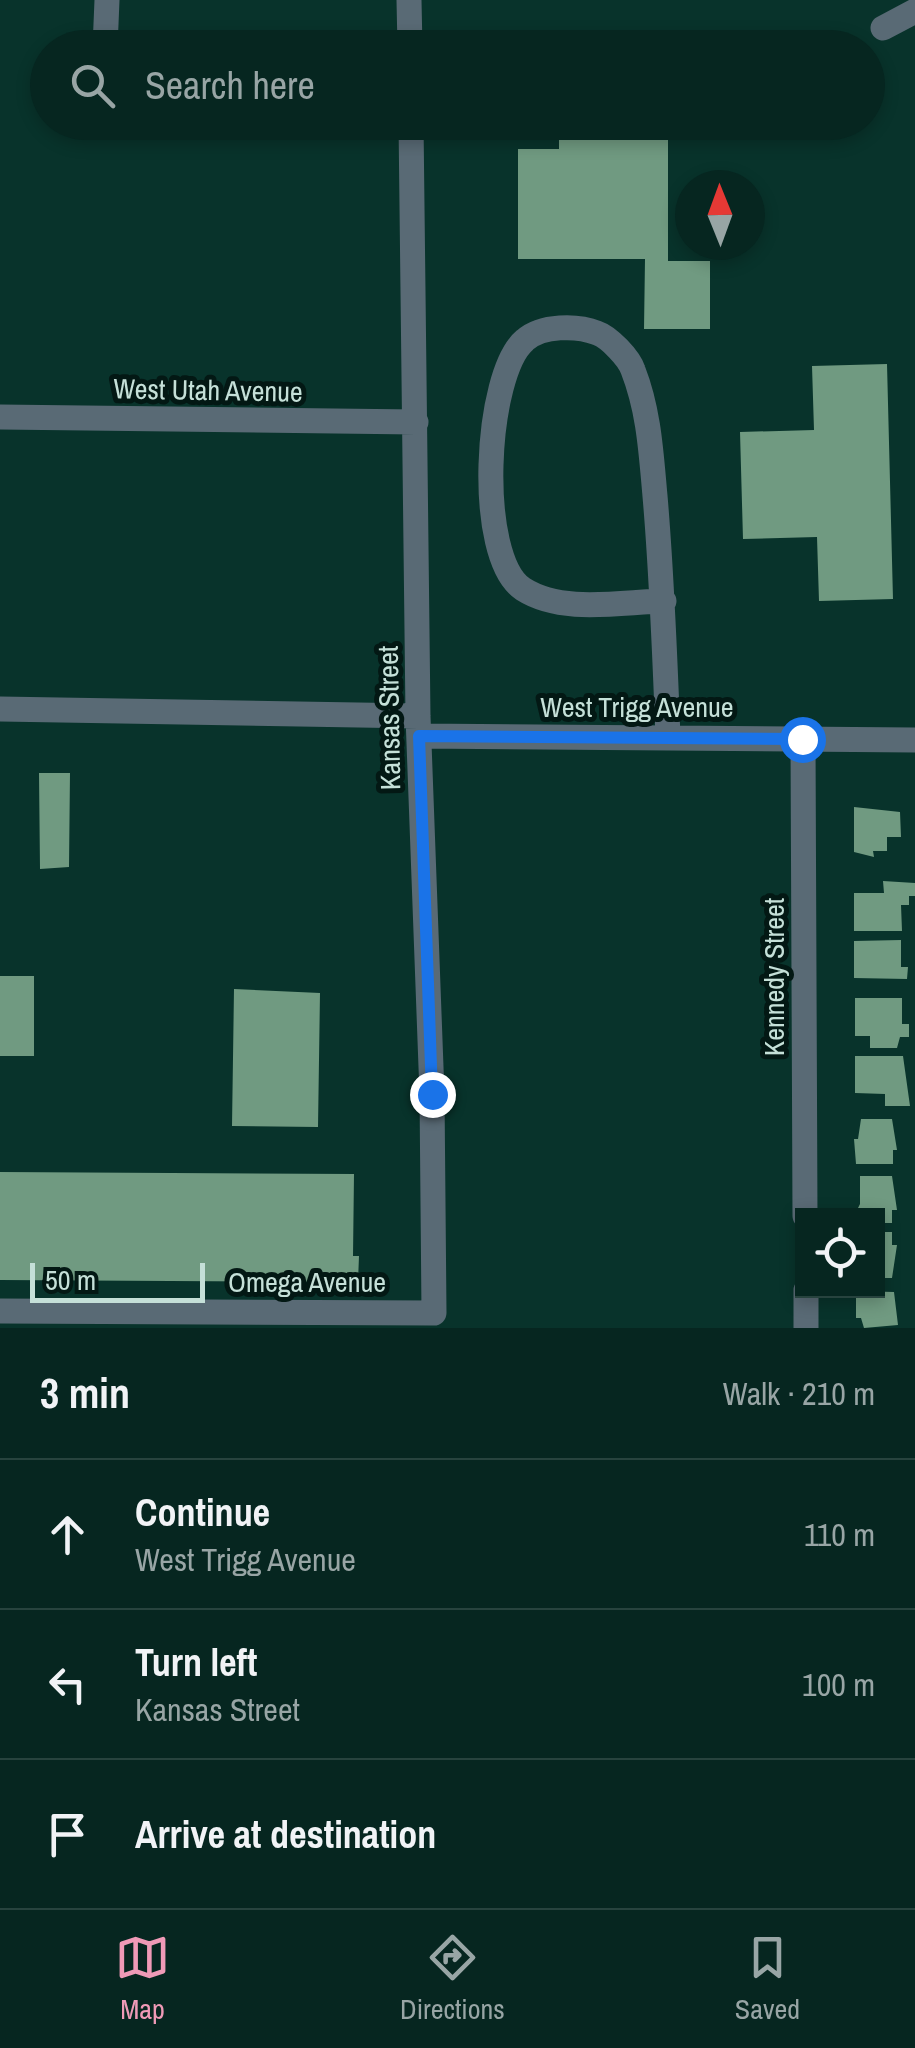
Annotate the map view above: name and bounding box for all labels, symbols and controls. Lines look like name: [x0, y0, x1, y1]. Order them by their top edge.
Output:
search box: [30, 30, 885, 140]
icon: search: [65, 58, 120, 113]
text: Search here: [145, 60, 315, 111]
north arrow: [675, 170, 765, 260]
street label: West Utah Avenue: [113, 369, 303, 411]
street label: Kansas Street: [369, 646, 409, 790]
street label: West Trigg Avenue: [540, 688, 734, 726]
route start: [780, 717, 826, 763]
street label: Kennedy Street: [755, 898, 793, 1056]
route end: [410, 1072, 456, 1118]
map controls: [795, 1208, 885, 1298]
button: locate: [795, 1208, 885, 1298]
scale bar: [30, 1258, 205, 1302]
text: 50 m: [45, 1261, 96, 1299]
street label: Omega Avenue: [228, 1263, 386, 1301]
text: 3 min: [40, 1365, 130, 1421]
text: Walk · 210 m: [723, 1372, 875, 1415]
text: Continue: [135, 1487, 270, 1538]
icon: ahead: [40, 1507, 95, 1562]
text: 110 m: [804, 1513, 875, 1556]
text: West Trigg Avenue: [135, 1538, 356, 1581]
text: Turn left: [135, 1637, 257, 1688]
icon: left: [40, 1657, 95, 1712]
text: 100 m: [802, 1663, 875, 1706]
text: Kansas Street: [135, 1688, 300, 1731]
icon: arrive: [40, 1807, 95, 1862]
text: Arrive at destination: [135, 1809, 436, 1860]
tab: Map: [115, 1930, 170, 2028]
tab: Directions: [400, 1930, 505, 2028]
tab: Saved: [735, 1930, 800, 2028]

